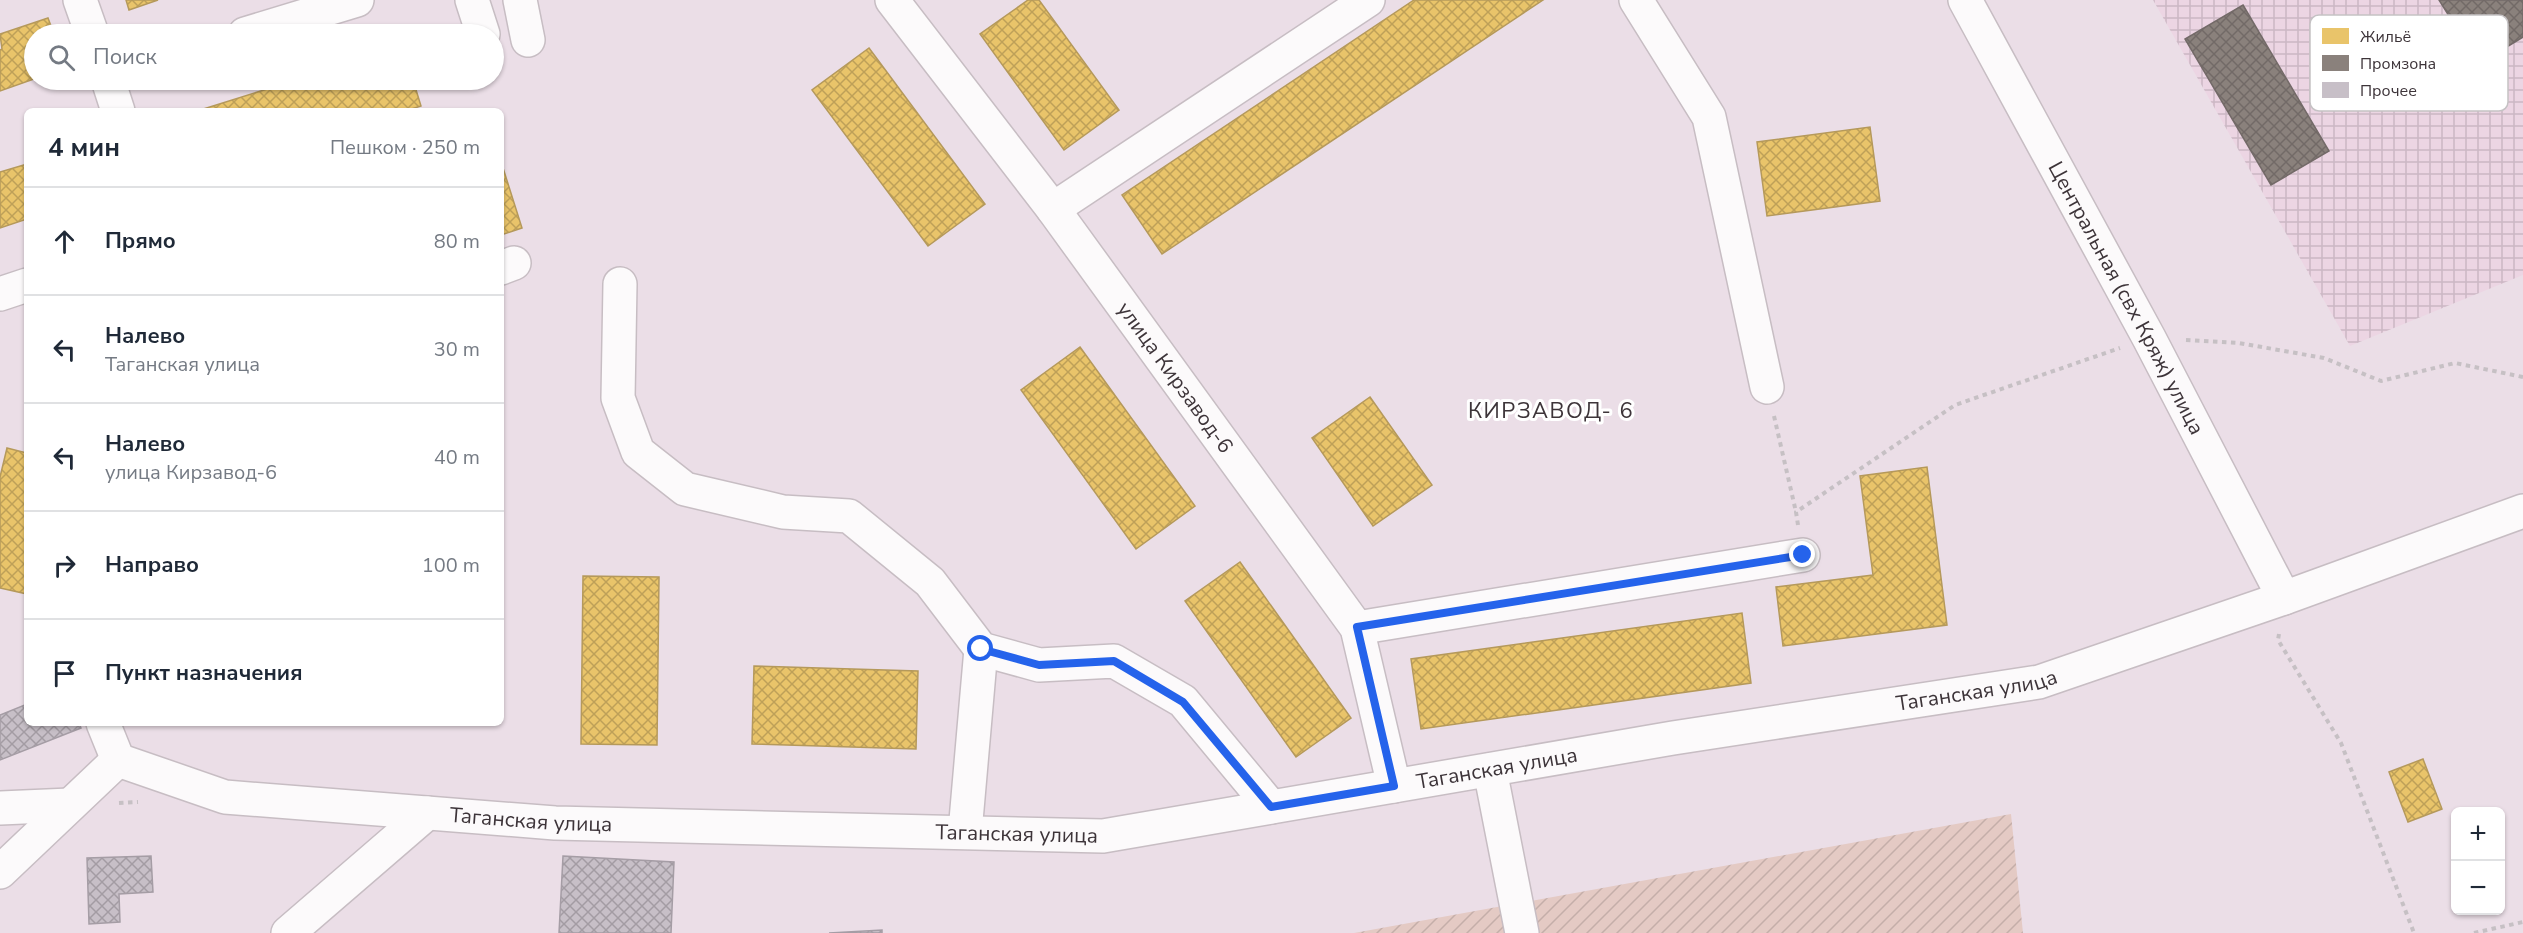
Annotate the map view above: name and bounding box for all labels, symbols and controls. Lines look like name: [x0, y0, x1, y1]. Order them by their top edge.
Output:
legend: [2310, 15, 2508, 111]
search box: [24, 24, 504, 90]
text: Жильё: [2360, 26, 2411, 48]
icon: search: [45, 41, 78, 74]
text: Поиск: [93, 42, 157, 72]
text: Промзона: [2360, 53, 2436, 75]
text: Прочее: [2360, 80, 2417, 102]
text: 4 мин: [48, 130, 120, 165]
text: Пешком · 250 m: [330, 134, 480, 161]
street label: Центральная (свх Кряж) улица: [2042, 157, 2211, 440]
icon: ahead: [48, 225, 81, 258]
text: Прямо: [105, 226, 176, 256]
text: 80 m: [434, 228, 480, 255]
street label: улица Кирзавод-6: [1111, 296, 1240, 459]
text: Налево: [105, 321, 185, 351]
icon: left: [48, 333, 81, 366]
text: 30 m: [434, 336, 480, 363]
text: Таганская улица: [105, 351, 260, 378]
district label: КИРЗАВОД- 6: [1468, 396, 1634, 426]
text: Налево: [105, 429, 185, 459]
icon: left: [48, 441, 81, 474]
text: 40 m: [434, 444, 480, 471]
text: улица Кирзавод-6: [105, 459, 277, 486]
route end: [1789, 541, 1815, 567]
icon: right: [48, 549, 81, 582]
text: Направо: [105, 550, 199, 580]
text: 100 m: [422, 552, 480, 579]
route start: [967, 635, 993, 661]
icon: arrive: [48, 657, 81, 690]
text: Пункт назначения: [105, 658, 303, 688]
street label: Таганская улица: [1894, 663, 2061, 718]
street label: Таганская улица: [1414, 741, 1580, 796]
street label: Таганская улица: [449, 801, 613, 838]
map controls: [2451, 807, 2505, 915]
button: +: [2451, 807, 2505, 861]
street label: Таганская улица: [935, 818, 1098, 850]
button: −: [2451, 861, 2505, 915]

